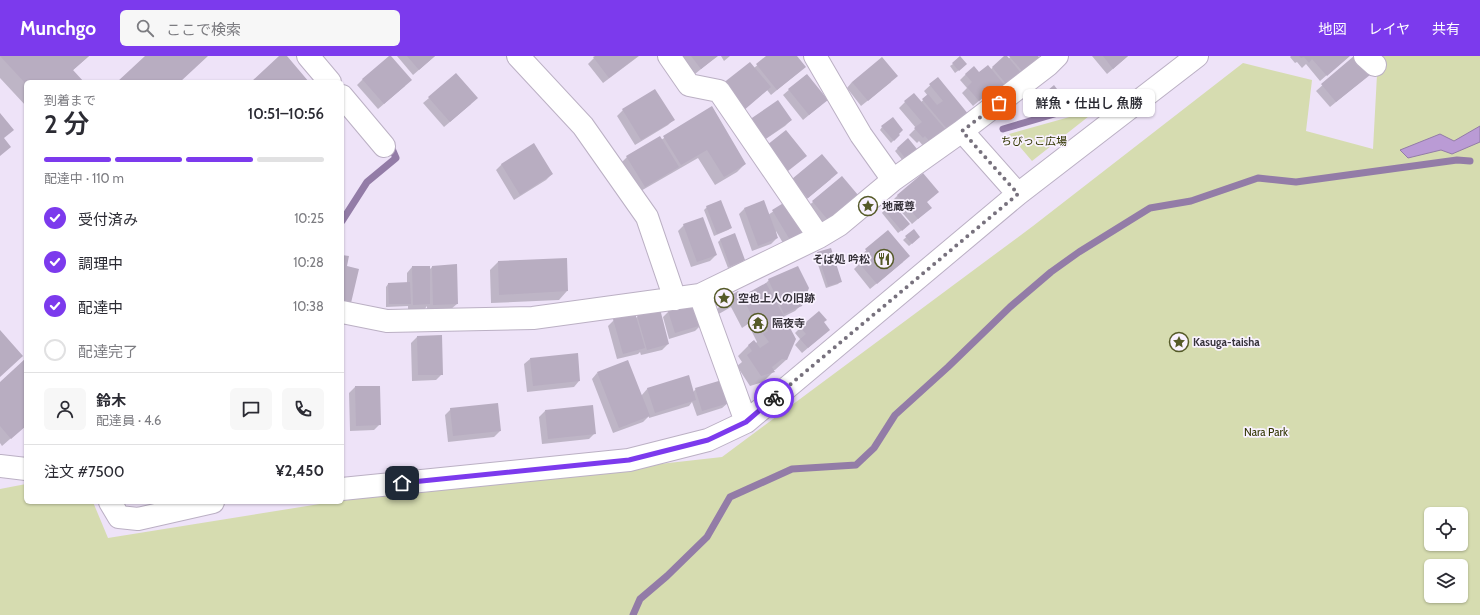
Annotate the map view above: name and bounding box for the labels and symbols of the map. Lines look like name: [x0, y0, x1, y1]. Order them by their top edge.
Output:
pin: [982, 86, 1016, 120]
callout: 鮮魚・仕出し 魚勝: [1023, 89, 1155, 117]
park label: ちびっこ広場: [1001, 134, 1067, 148]
place icon: 地蔵尊: [857, 195, 879, 217]
place label: 地蔵尊: [882, 199, 915, 213]
restaurant icon: そば処 吟松: [873, 248, 895, 270]
place label: そば処 吟松: [813, 252, 870, 266]
place icon: 空也上人の旧跡: [713, 287, 735, 309]
place label: 空也上人の旧跡: [738, 291, 815, 305]
temple icon: 隔夜寺: [747, 312, 769, 334]
place label: 隔夜寺: [772, 316, 805, 330]
place icon: Kasuga-taisha: [1168, 331, 1190, 353]
place label: Kasuga-taisha: [1193, 335, 1260, 349]
courier: [754, 378, 794, 418]
park label: Nara Park: [1244, 425, 1288, 439]
pin: [385, 466, 419, 500]

